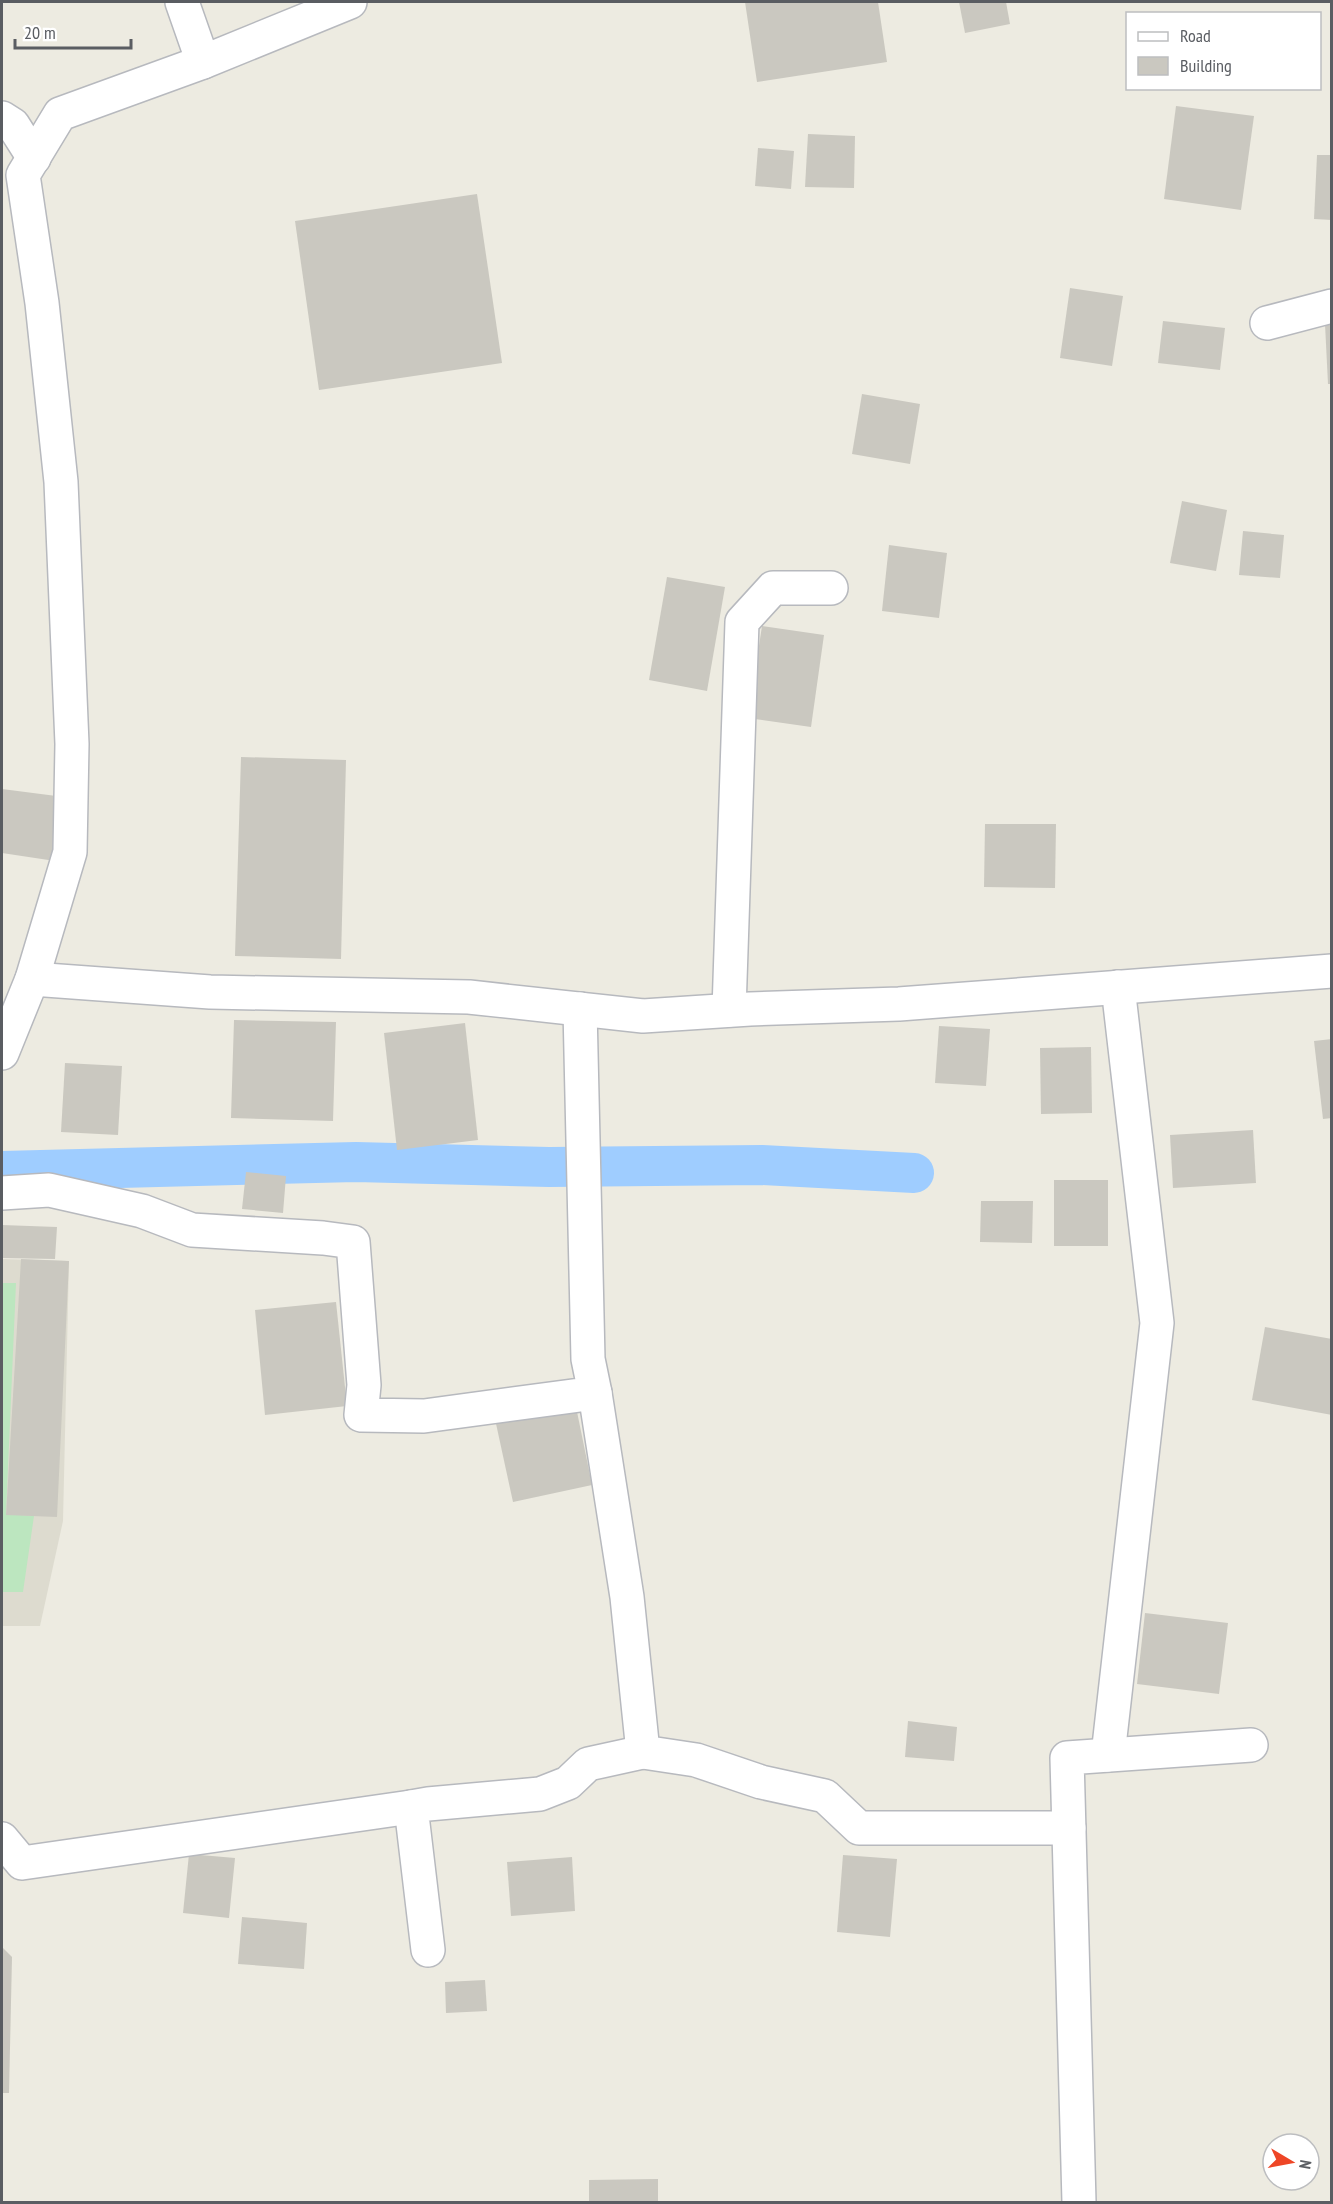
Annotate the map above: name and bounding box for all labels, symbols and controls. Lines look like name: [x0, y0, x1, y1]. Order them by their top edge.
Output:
scale bar: [15, 12, 130, 50]
legend: [1126, 12, 1321, 90]
text: 20 m: [24, 21, 56, 44]
text: Road: [1180, 24, 1211, 47]
text: Building: [1180, 54, 1232, 77]
north arrow: [1261, 2132, 1321, 2192]
text: N: [1295, 2159, 1316, 2171]

